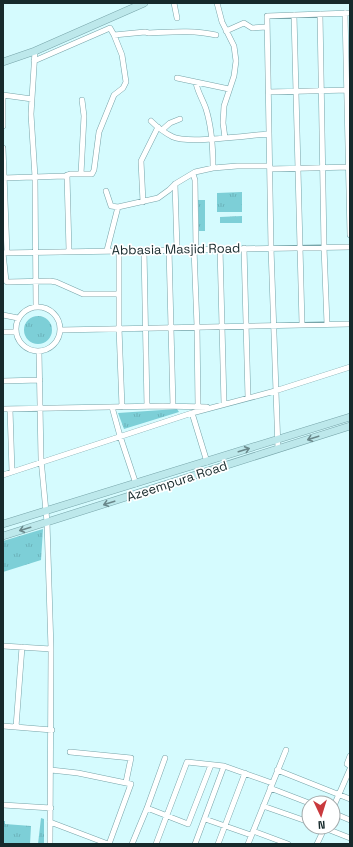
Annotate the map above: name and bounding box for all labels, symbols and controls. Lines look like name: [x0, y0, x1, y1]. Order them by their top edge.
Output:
street label: Abbasia Masjid Road: [111, 239, 241, 259]
one-way arrow: [307, 435, 320, 442]
one-way arrow: [237, 446, 250, 453]
street label: Azeempura Road: [124, 457, 230, 505]
one-way arrow: [103, 500, 116, 507]
one-way arrow: [19, 526, 32, 533]
north arrow: [301, 795, 341, 835]
text: N: [318, 818, 326, 832]

